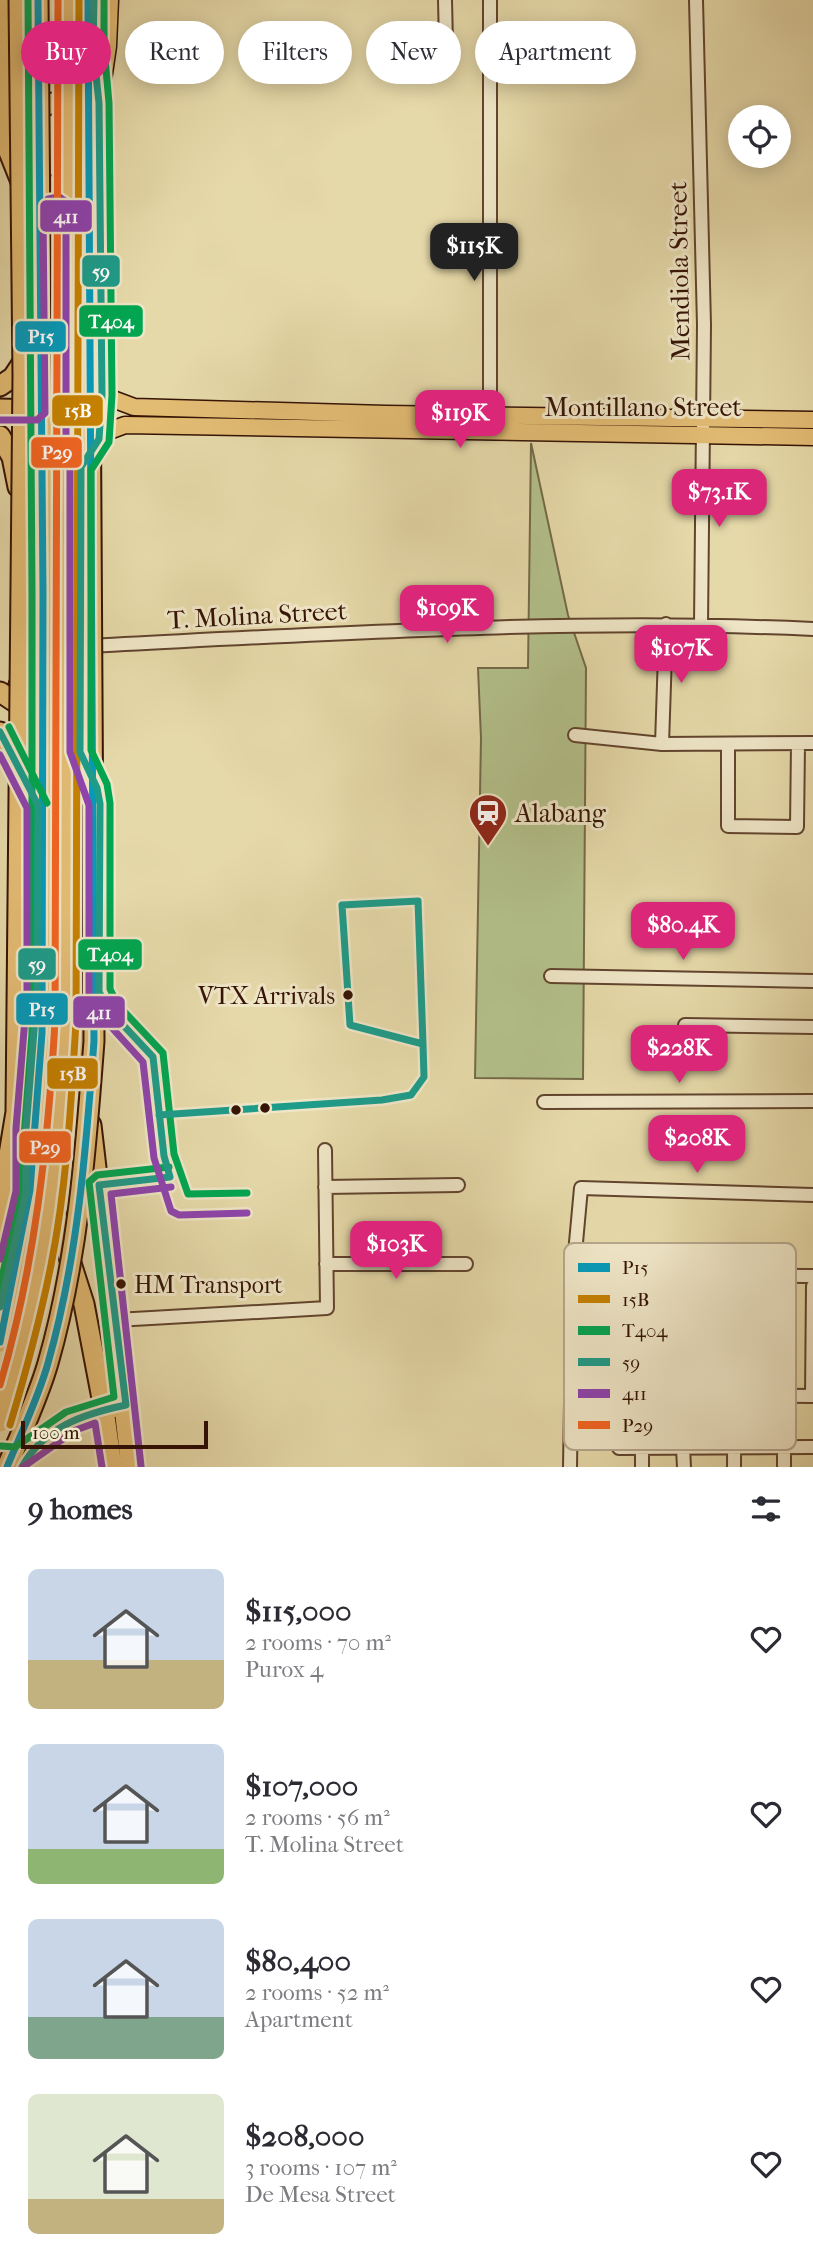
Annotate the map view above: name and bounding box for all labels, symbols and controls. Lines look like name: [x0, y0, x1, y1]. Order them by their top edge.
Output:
chip: Buy: [21, 21, 111, 84]
chip: Rent: [125, 21, 224, 84]
chip: Filters: [238, 21, 352, 84]
chip: New: [366, 21, 461, 84]
chip: Apartment: [475, 21, 636, 84]
map controls: [728, 105, 791, 168]
button: locate: [728, 105, 791, 168]
street label: Mendiola Street: [662, 180, 697, 361]
line badge: 411: [39, 199, 93, 233]
text: 411: [53, 206, 78, 228]
pin: $115K: [425, 224, 523, 283]
text: $115K: [446, 232, 502, 259]
line badge: 59: [81, 254, 121, 288]
text: 59: [92, 261, 110, 283]
line badge: T404: [78, 304, 144, 338]
text: T404: [87, 311, 135, 333]
line badge: P15: [14, 320, 67, 353]
text: P15: [28, 326, 54, 348]
pin: $119K: [411, 391, 509, 450]
street label: Montillano Street: [544, 392, 742, 423]
line badge: 15B: [51, 394, 104, 427]
text: $119K: [431, 399, 489, 426]
text: 15B: [64, 400, 92, 422]
line badge: P29: [30, 436, 83, 469]
text: P29: [41, 442, 73, 464]
pin: $73.1K: [662, 470, 776, 529]
text: $73.1K: [688, 478, 750, 505]
pin: $109K: [398, 586, 496, 645]
text: $109K: [416, 594, 478, 621]
street label: T. Molina Street: [167, 595, 348, 636]
pin: $107K: [632, 626, 730, 685]
text: $107K: [650, 634, 712, 661]
station icon: Alabang: [467, 792, 509, 847]
place label: Alabang: [514, 798, 607, 829]
pin: $80.4K: [626, 902, 740, 962]
text: $80.4K: [647, 911, 719, 938]
line badge: T404: [77, 938, 143, 971]
text: T404: [86, 944, 134, 966]
line badge: 59: [17, 947, 57, 981]
text: 59: [28, 954, 46, 976]
place label: VTX Arrivals: [197, 982, 335, 1010]
marker: VTX Arrivals: [341, 988, 355, 1002]
line badge: P15: [15, 992, 69, 1026]
line badge: 411: [72, 995, 126, 1029]
text: P15: [29, 999, 55, 1021]
text: 411: [86, 1002, 111, 1024]
pin: $228K: [630, 1026, 728, 1085]
text: $228K: [647, 1034, 711, 1061]
line badge: 15B: [46, 1057, 99, 1090]
text: 15B: [59, 1063, 87, 1085]
unlabelled marker: [258, 1101, 272, 1115]
unlabelled marker: [229, 1103, 243, 1117]
pin: $208K: [648, 1116, 746, 1175]
text: $208K: [664, 1124, 730, 1151]
line badge: P29: [18, 1130, 72, 1164]
text: P29: [29, 1137, 61, 1159]
pin: $103K: [347, 1222, 445, 1281]
text: $103K: [366, 1230, 426, 1257]
legend: [564, 1243, 796, 1450]
text: P15: [622, 1257, 648, 1279]
place label: HM Transport: [134, 1271, 283, 1299]
marker: HM Transport: [114, 1277, 128, 1291]
text: 15B: [622, 1289, 649, 1311]
text: T404: [622, 1320, 668, 1342]
text: 59: [622, 1352, 640, 1374]
text: 411: [622, 1383, 647, 1405]
text: P29: [622, 1415, 653, 1437]
scale bar: [21, 1418, 208, 1450]
text: 100 m: [32, 1422, 80, 1444]
icon: filters: [747, 1490, 785, 1528]
text: 9 homes: [28, 1492, 133, 1527]
text: $115,000: [245, 1594, 352, 1629]
icon: home: [84, 1597, 168, 1681]
icon: heart: [747, 1620, 785, 1658]
text: 2 rooms · 70 m²: [245, 1629, 391, 1656]
text: Purox 4: [245, 1656, 323, 1683]
text: $107,000: [245, 1769, 358, 1804]
icon: home: [84, 1772, 168, 1856]
icon: heart: [747, 1795, 785, 1833]
text: 2 rooms · 56 m²: [245, 1804, 390, 1831]
text: T. Molina Street: [245, 1831, 404, 1858]
text: $80,400: [245, 1944, 351, 1979]
icon: home: [84, 1947, 168, 2031]
icon: heart: [747, 1970, 785, 2008]
text: 2 rooms · 52 m²: [245, 1979, 389, 2006]
text: Apartment: [245, 2006, 353, 2033]
text: $208,000: [245, 2119, 364, 2154]
icon: home: [84, 2122, 168, 2206]
icon: heart: [747, 2145, 785, 2183]
text: 3 rooms · 107 m²: [245, 2154, 397, 2181]
text: De Mesa Street: [245, 2181, 396, 2208]

